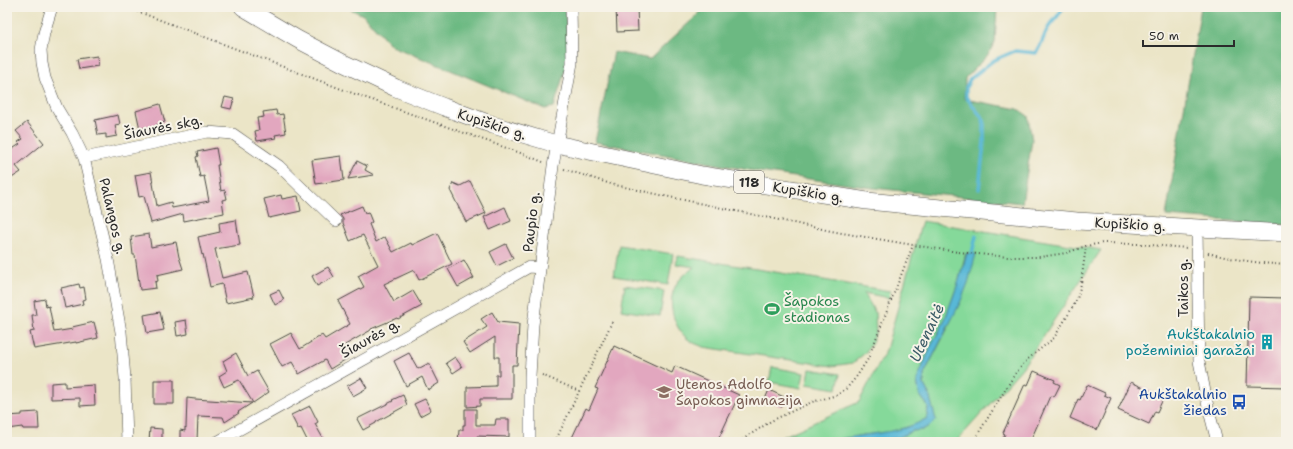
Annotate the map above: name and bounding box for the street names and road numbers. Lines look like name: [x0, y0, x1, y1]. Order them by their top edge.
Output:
street label: Kupiškio g.: [455, 104, 529, 144]
street label: Šiaurės skg.: [122, 111, 204, 143]
road number: 118: [734, 171, 764, 193]
street label: Palangos g.: [95, 176, 131, 256]
street label: Kupiškio g.: [771, 178, 845, 206]
street label: Paupio g.: [518, 191, 544, 253]
street label: Kupiškio g.: [1094, 213, 1166, 235]
street label: Taikos g.: [1174, 259, 1192, 317]
street label: Šiaurės g.: [337, 314, 403, 362]

